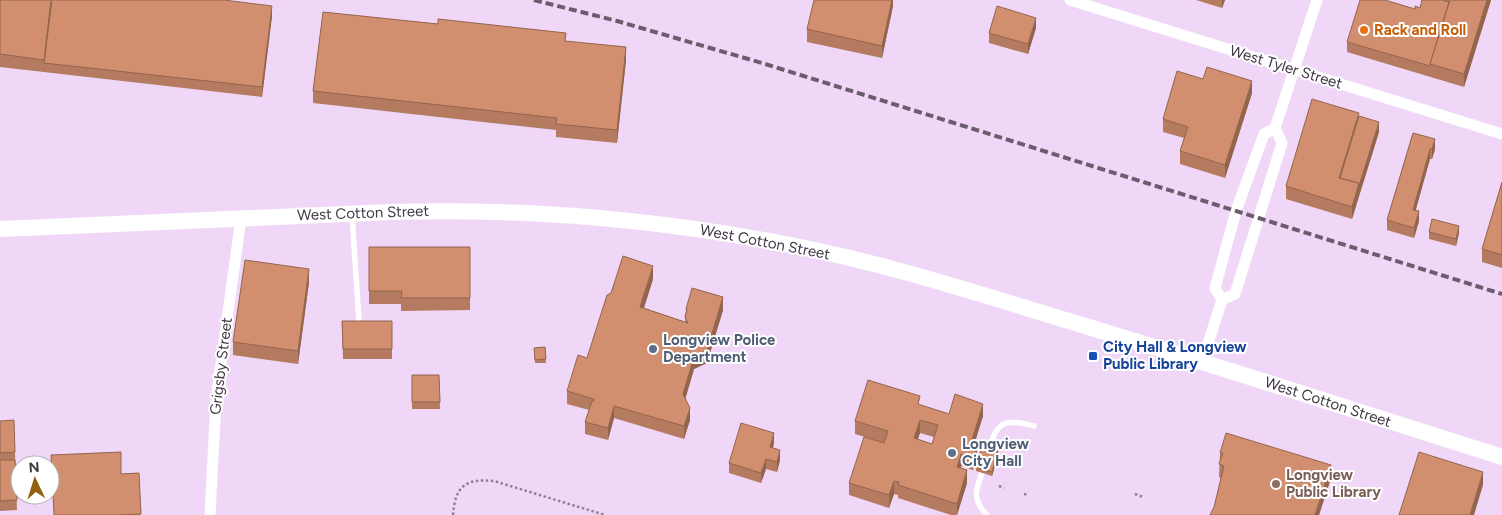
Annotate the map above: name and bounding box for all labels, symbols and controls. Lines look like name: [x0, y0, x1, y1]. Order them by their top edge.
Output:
place label: Rack and Roll: [1374, 21, 1466, 39]
marker: Rack and Roll: [1358, 24, 1370, 36]
street label: West Tyler Street: [1228, 41, 1345, 93]
street label: West Cotton Street: [297, 202, 430, 224]
street label: West Cotton Street: [699, 221, 832, 263]
street label: Grigsby Street: [206, 316, 236, 416]
place label: Longview Police Department: [663, 331, 776, 366]
place label: City Hall & Longview Public Library: [1103, 338, 1247, 373]
marker: Longview Police Department: [647, 343, 659, 355]
marker: City Hall & Longview Public Library: [1087, 350, 1099, 362]
street label: West Cotton Street: [1262, 373, 1394, 431]
place label: Longview City Hall: [962, 435, 1030, 470]
marker: Longview City Hall: [946, 447, 958, 459]
north arrow: [10, 455, 60, 505]
text: N: [28, 459, 40, 476]
place label: Longview Public Library: [1286, 466, 1381, 501]
marker: Longview Public Library: [1270, 478, 1282, 490]

